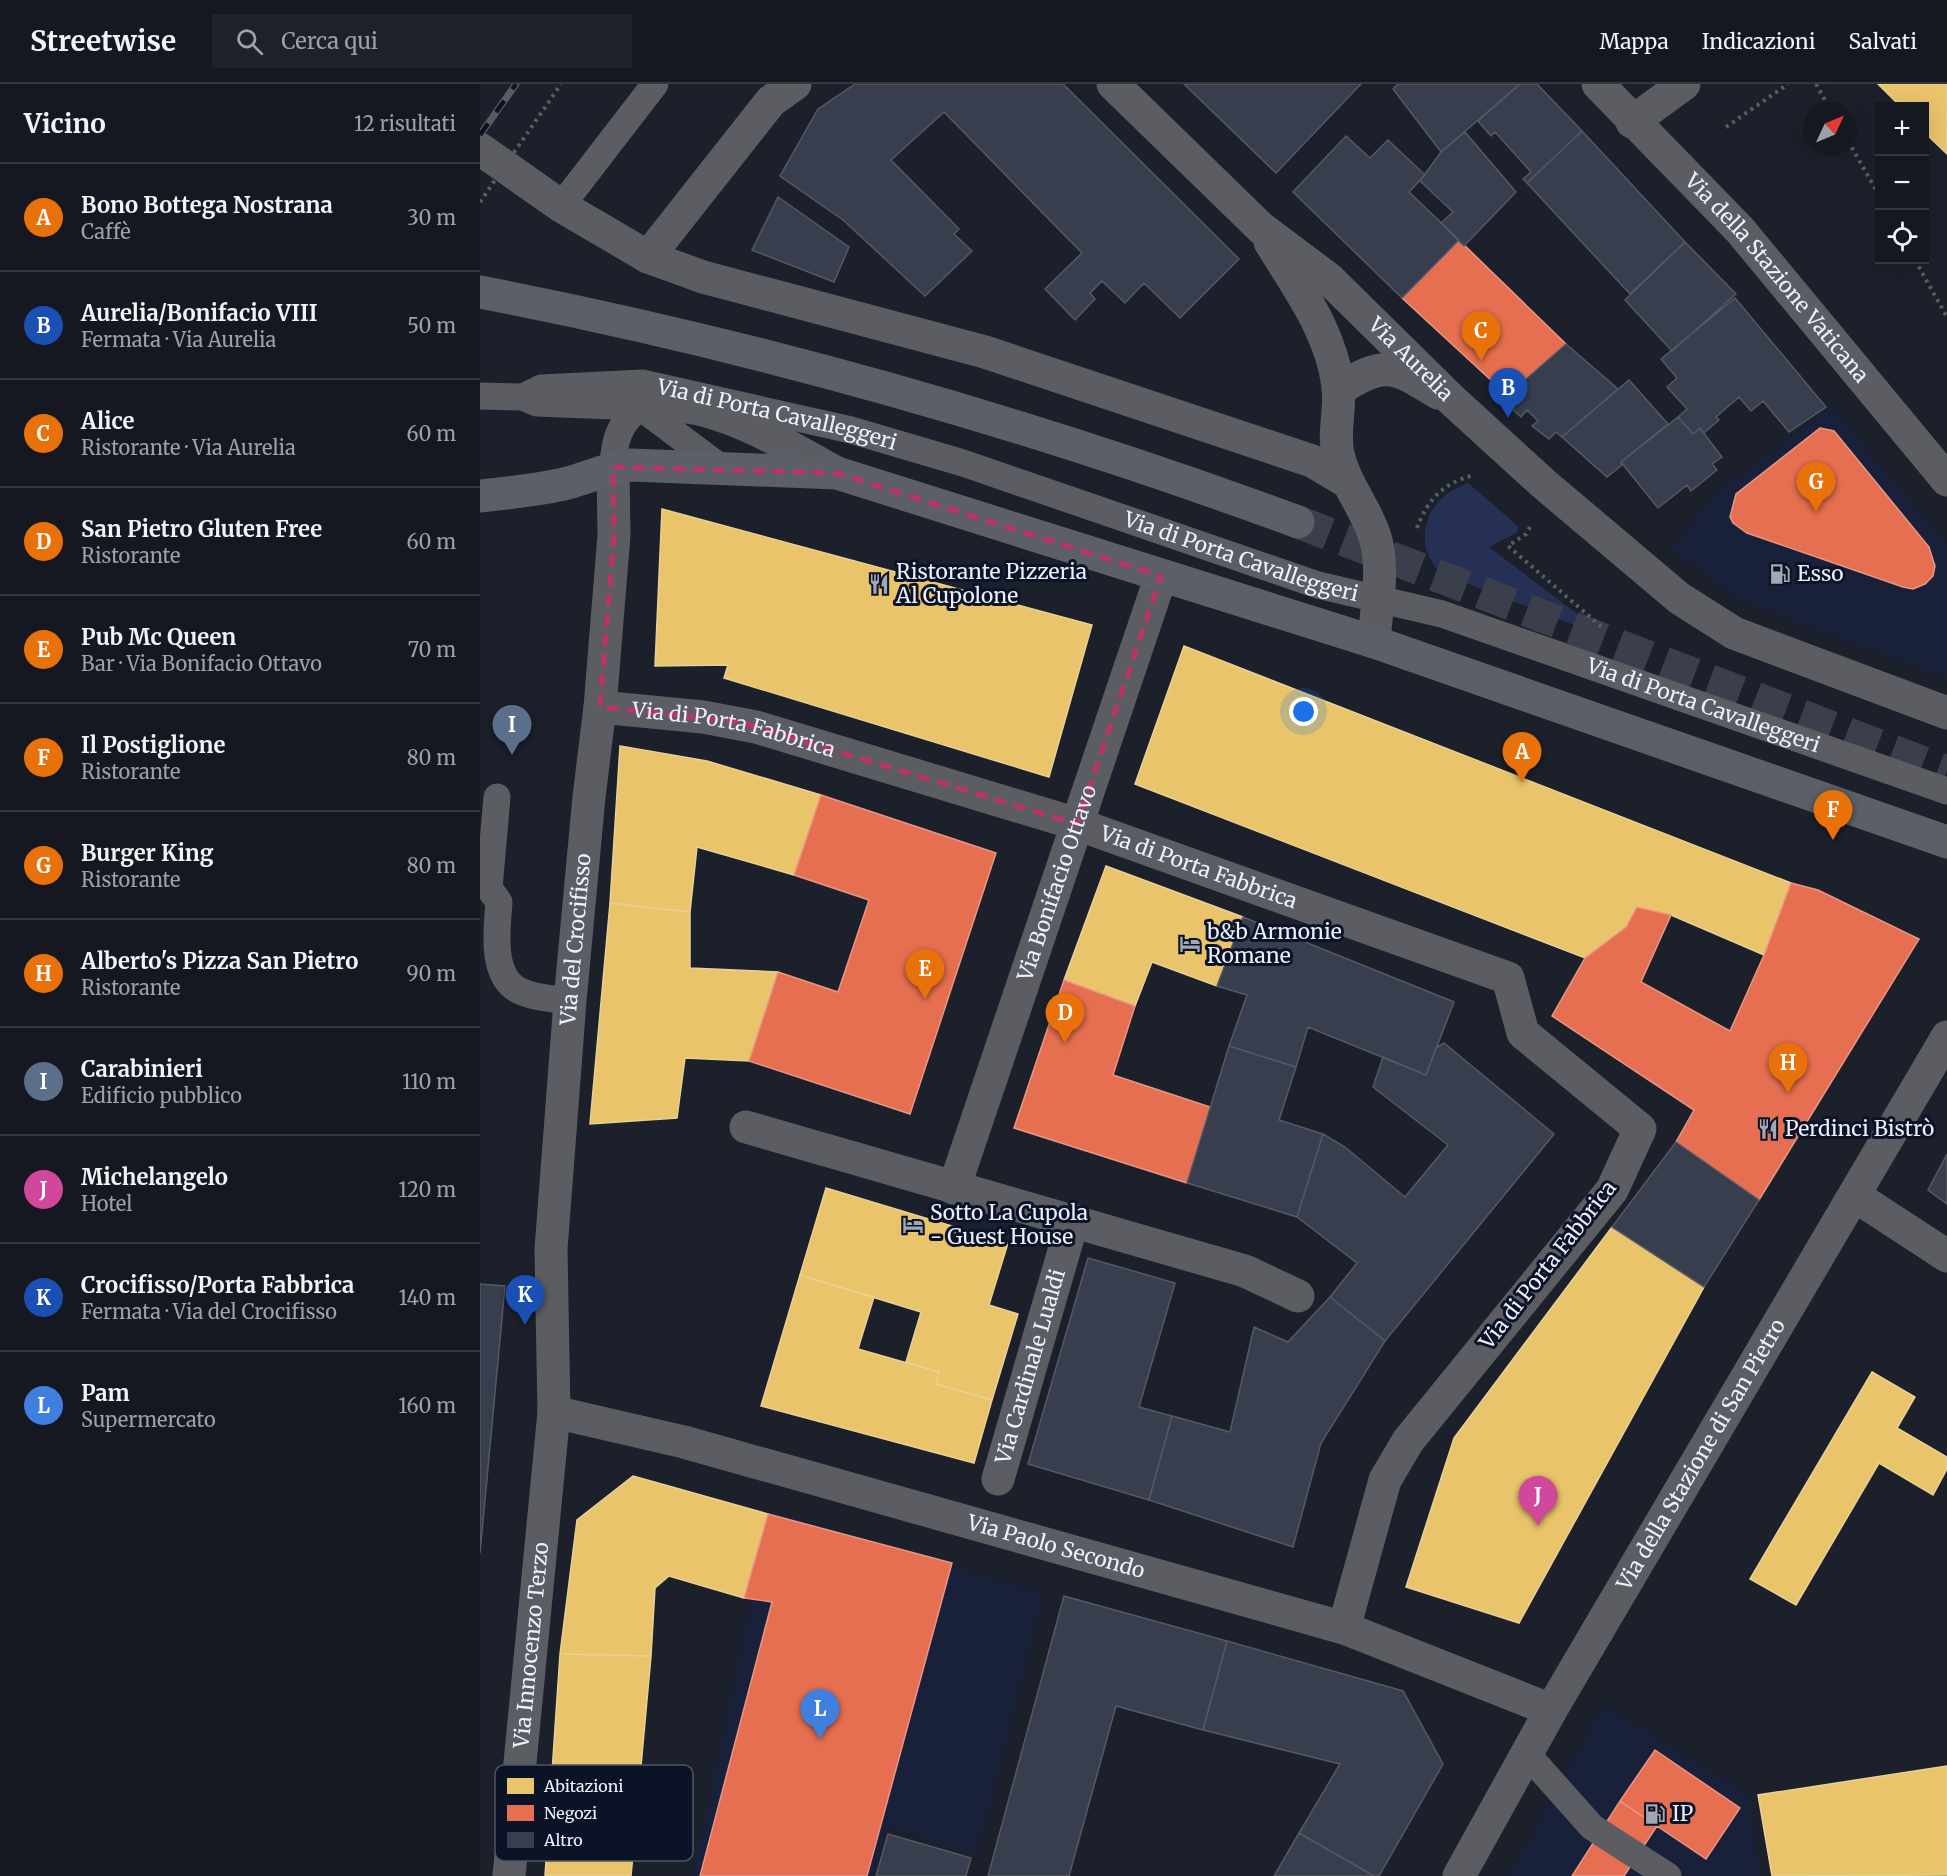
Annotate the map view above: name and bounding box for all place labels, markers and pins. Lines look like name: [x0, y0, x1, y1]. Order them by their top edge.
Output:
pin: C: [1462, 312, 1500, 361]
pin: B: [1488, 368, 1528, 418]
pin: G: [1796, 462, 1836, 512]
place label: Ristorante Pizzeria Al Cupolone: [895, 558, 1087, 609]
place label: Esso: [1797, 560, 1843, 587]
fuel station icon: Esso: [1768, 562, 1792, 586]
restaurant icon: Ristorante Pizzeria Al Cupolone: [867, 572, 891, 596]
pin: I: [492, 706, 531, 755]
pin: A: [1502, 732, 1542, 782]
pin: F: [1814, 790, 1852, 840]
place label: b&b Armonie Romane: [1206, 918, 1342, 969]
hotel icon: b&b Armonie Romane: [1178, 932, 1202, 956]
pin: E: [906, 950, 944, 999]
pin: D: [1046, 994, 1084, 1043]
pin: H: [1768, 1044, 1808, 1093]
place label: Perdinci Bistrò: [1785, 1115, 1934, 1142]
restaurant icon: Perdinci Bistrò: [1756, 1117, 1780, 1141]
place label: Sotto La Cupola - Guest House: [930, 1199, 1088, 1250]
hotel icon: Sotto La Cupola - Guest House: [901, 1213, 925, 1237]
pin: K: [506, 1276, 544, 1325]
pin: J: [1518, 1476, 1558, 1526]
pin: L: [800, 1690, 840, 1739]
place label: IP: [1672, 1800, 1693, 1827]
fuel station icon: IP: [1643, 1802, 1667, 1826]

